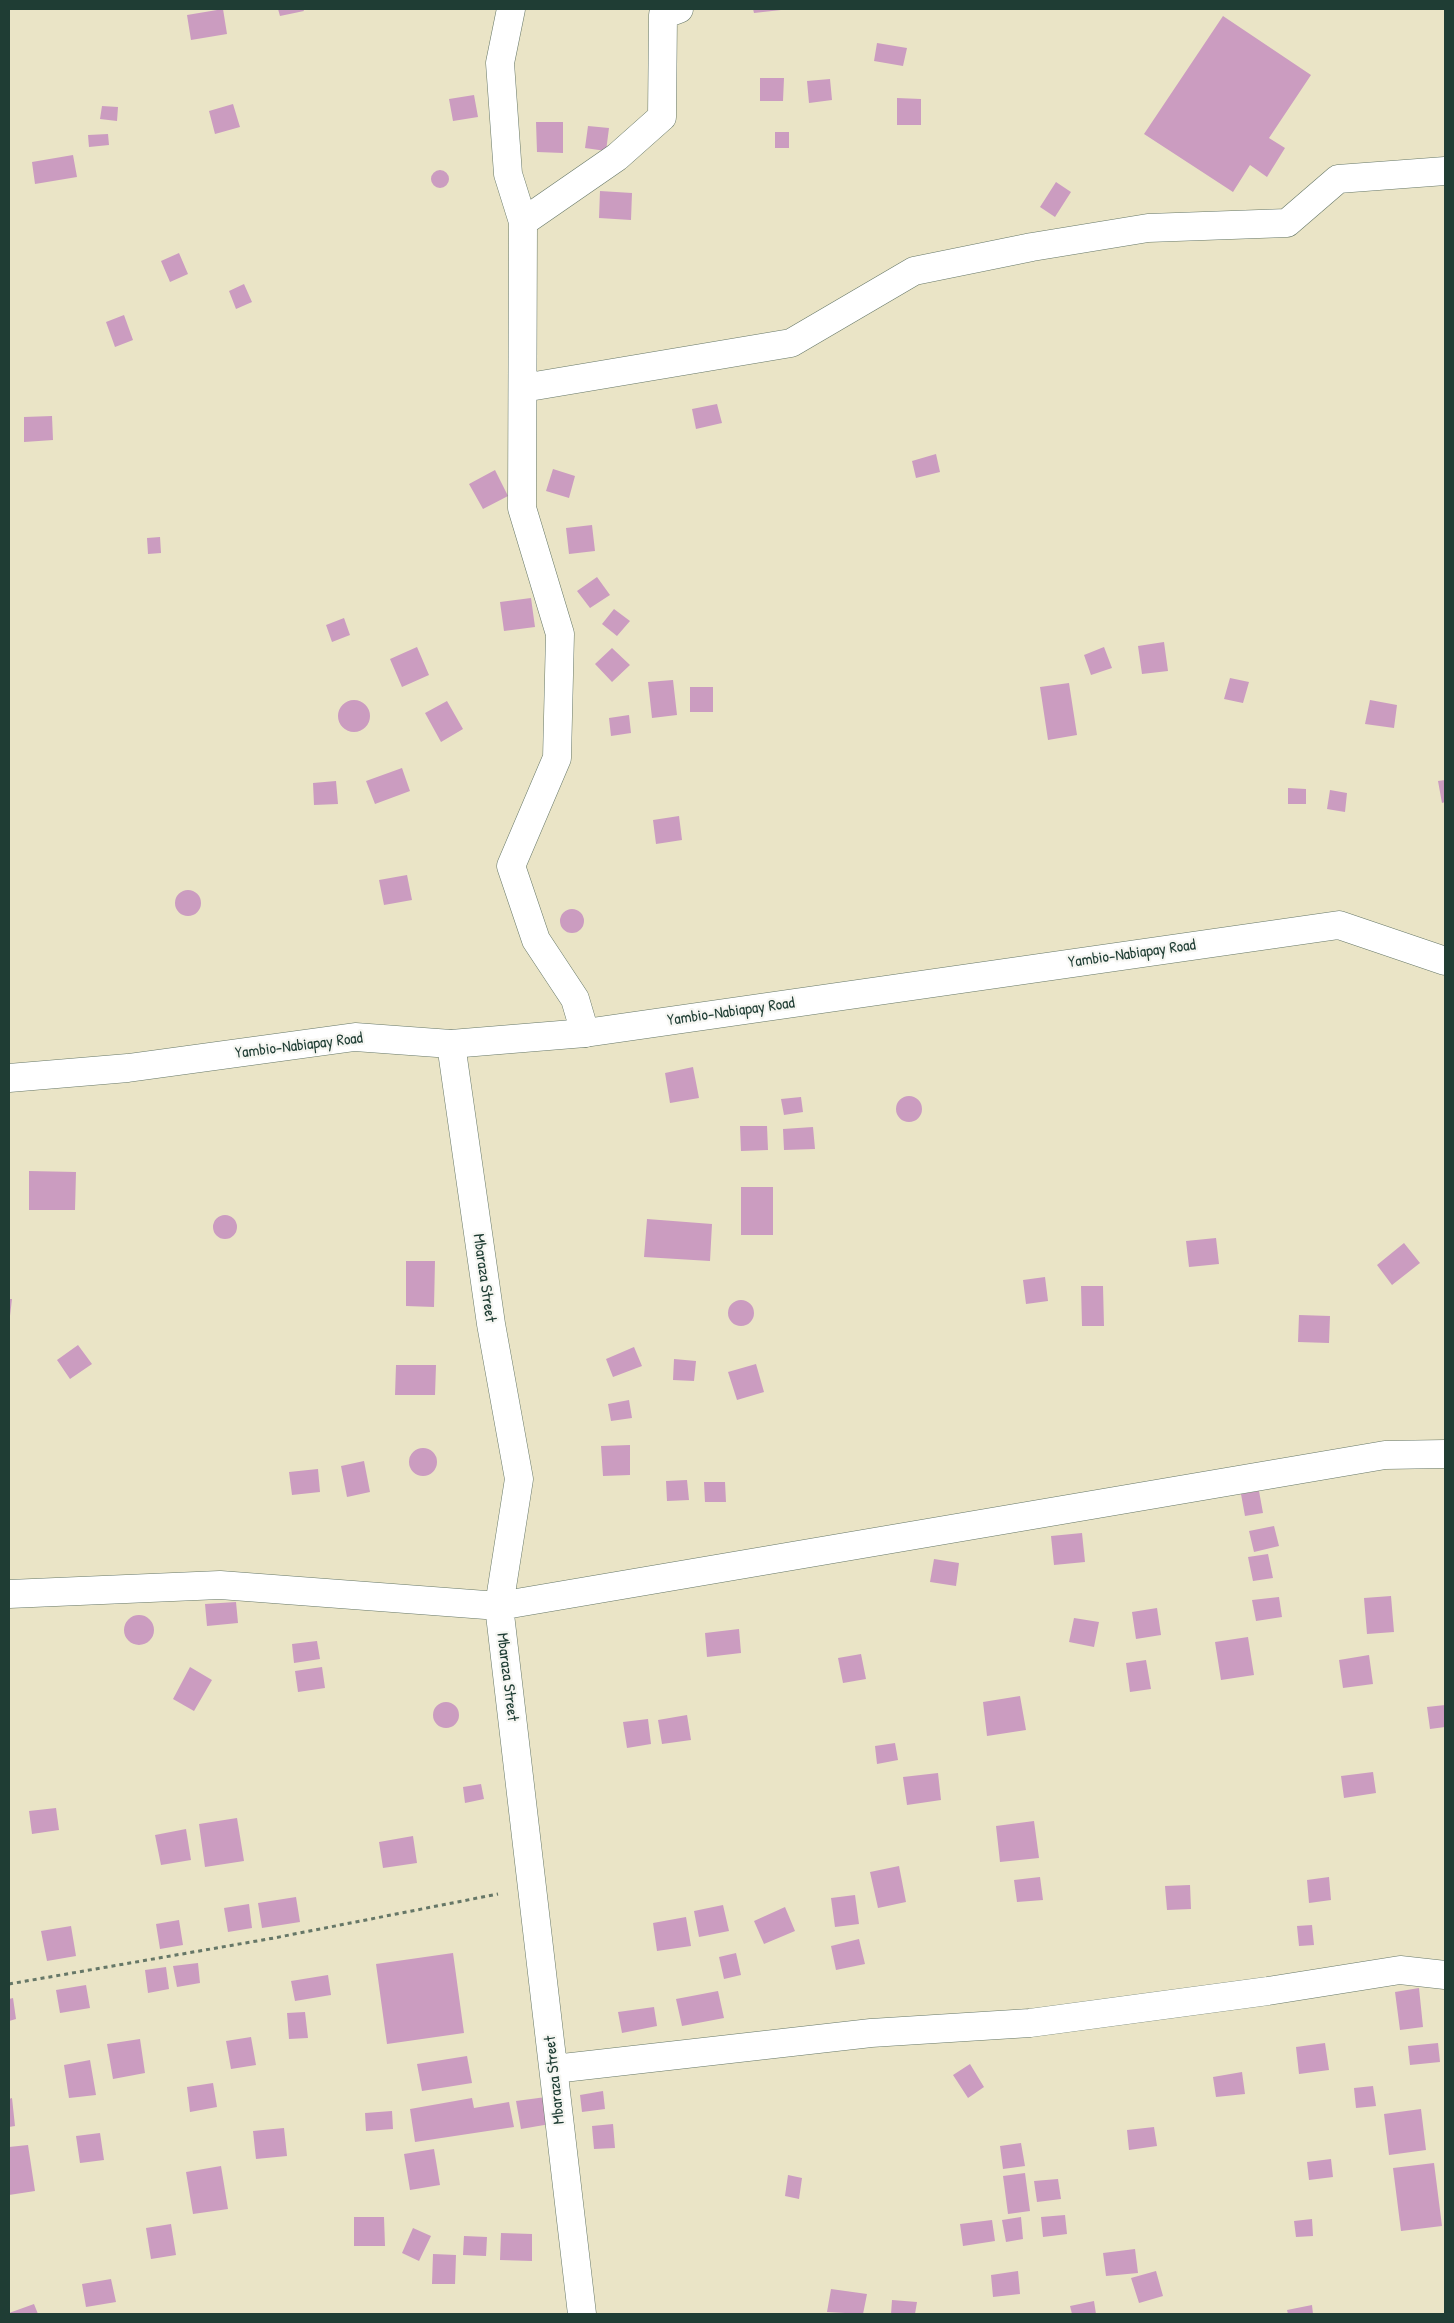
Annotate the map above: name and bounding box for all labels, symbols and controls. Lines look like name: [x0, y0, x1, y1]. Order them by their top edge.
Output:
street label: Yambio-Nabiapay Road: [1067, 936, 1197, 972]
street label: Yambio-Nabiapay Road: [666, 994, 796, 1030]
street label: Yambio-Nabiapay Road: [234, 1029, 364, 1063]
street label: Mbaraza Street: [468, 1233, 500, 1323]
street label: Mbaraza Street: [492, 1632, 522, 1722]
street label: Mbaraza Street: [541, 2035, 569, 2125]

